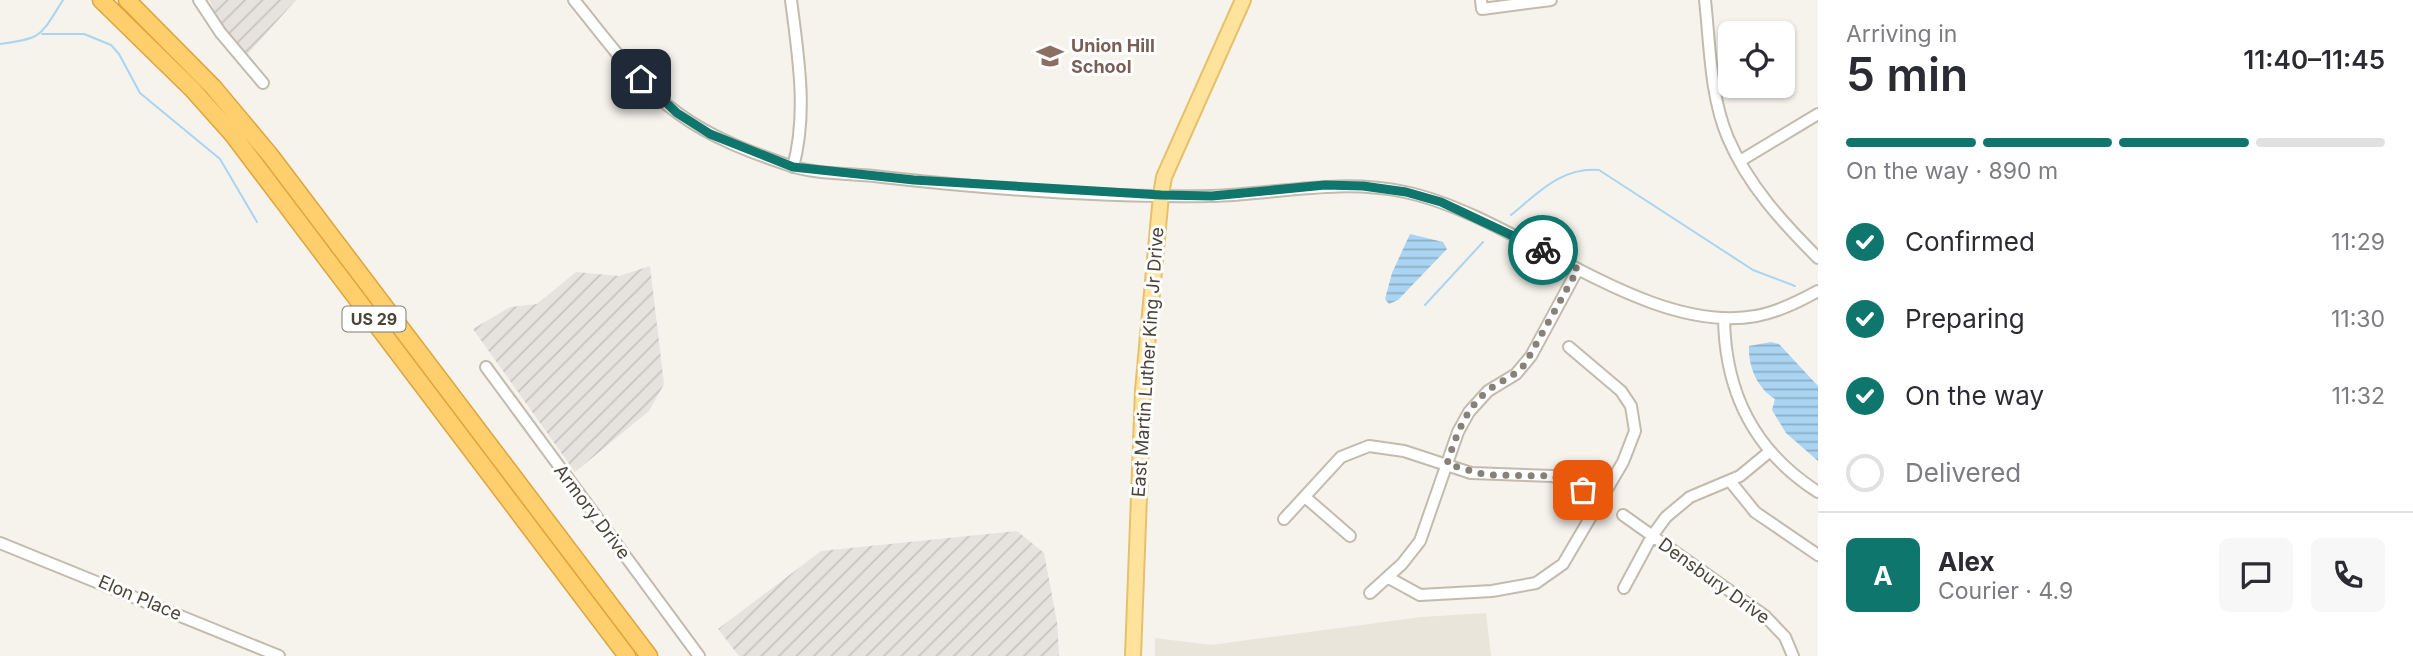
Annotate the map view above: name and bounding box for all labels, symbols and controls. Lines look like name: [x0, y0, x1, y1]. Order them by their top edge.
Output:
text: Arriving in: [1846, 20, 1957, 48]
map controls: [1718, 21, 1795, 98]
button: locate: [1718, 21, 1795, 98]
place label: Union Hill School: [1071, 35, 1155, 77]
school or university icon: Union Hill School: [1035, 41, 1065, 71]
text: 11:40–11:45: [2243, 44, 2385, 75]
text: 5 min: [1846, 46, 1968, 102]
pin: [611, 49, 671, 109]
icon: home: [622, 60, 660, 98]
text: On the way · 890 m: [1846, 157, 2058, 185]
courier: [1508, 215, 1578, 285]
icon: check: [1846, 223, 1884, 261]
street label: East Martin Luther King Jr Drive: [1128, 226, 1167, 498]
text: Confirmed: [1905, 226, 2035, 257]
text: 11:29: [2331, 228, 2385, 256]
icon: bike: [1524, 231, 1562, 269]
icon: check: [1846, 300, 1884, 338]
text: Preparing: [1905, 303, 2025, 334]
text: 11:30: [2331, 305, 2385, 333]
road number: US 29: [342, 306, 406, 332]
icon: check: [1846, 377, 1884, 415]
text: On the way: [1905, 380, 2044, 411]
text: 11:32: [2331, 382, 2385, 410]
text: Delivered: [1905, 457, 2021, 488]
street label: Armory Drive: [550, 460, 635, 563]
pin: [1553, 460, 1613, 520]
icon: bag: [1564, 471, 1602, 509]
street label: Densbury Drive: [1655, 533, 1774, 628]
button: chat: [2219, 538, 2293, 612]
button: phone: [2311, 538, 2385, 612]
text: Alex: [1938, 546, 1995, 577]
text: A: [1873, 560, 1893, 591]
street label: Elon Place: [95, 571, 185, 624]
text: Courier · 4.9: [1938, 577, 2073, 605]

